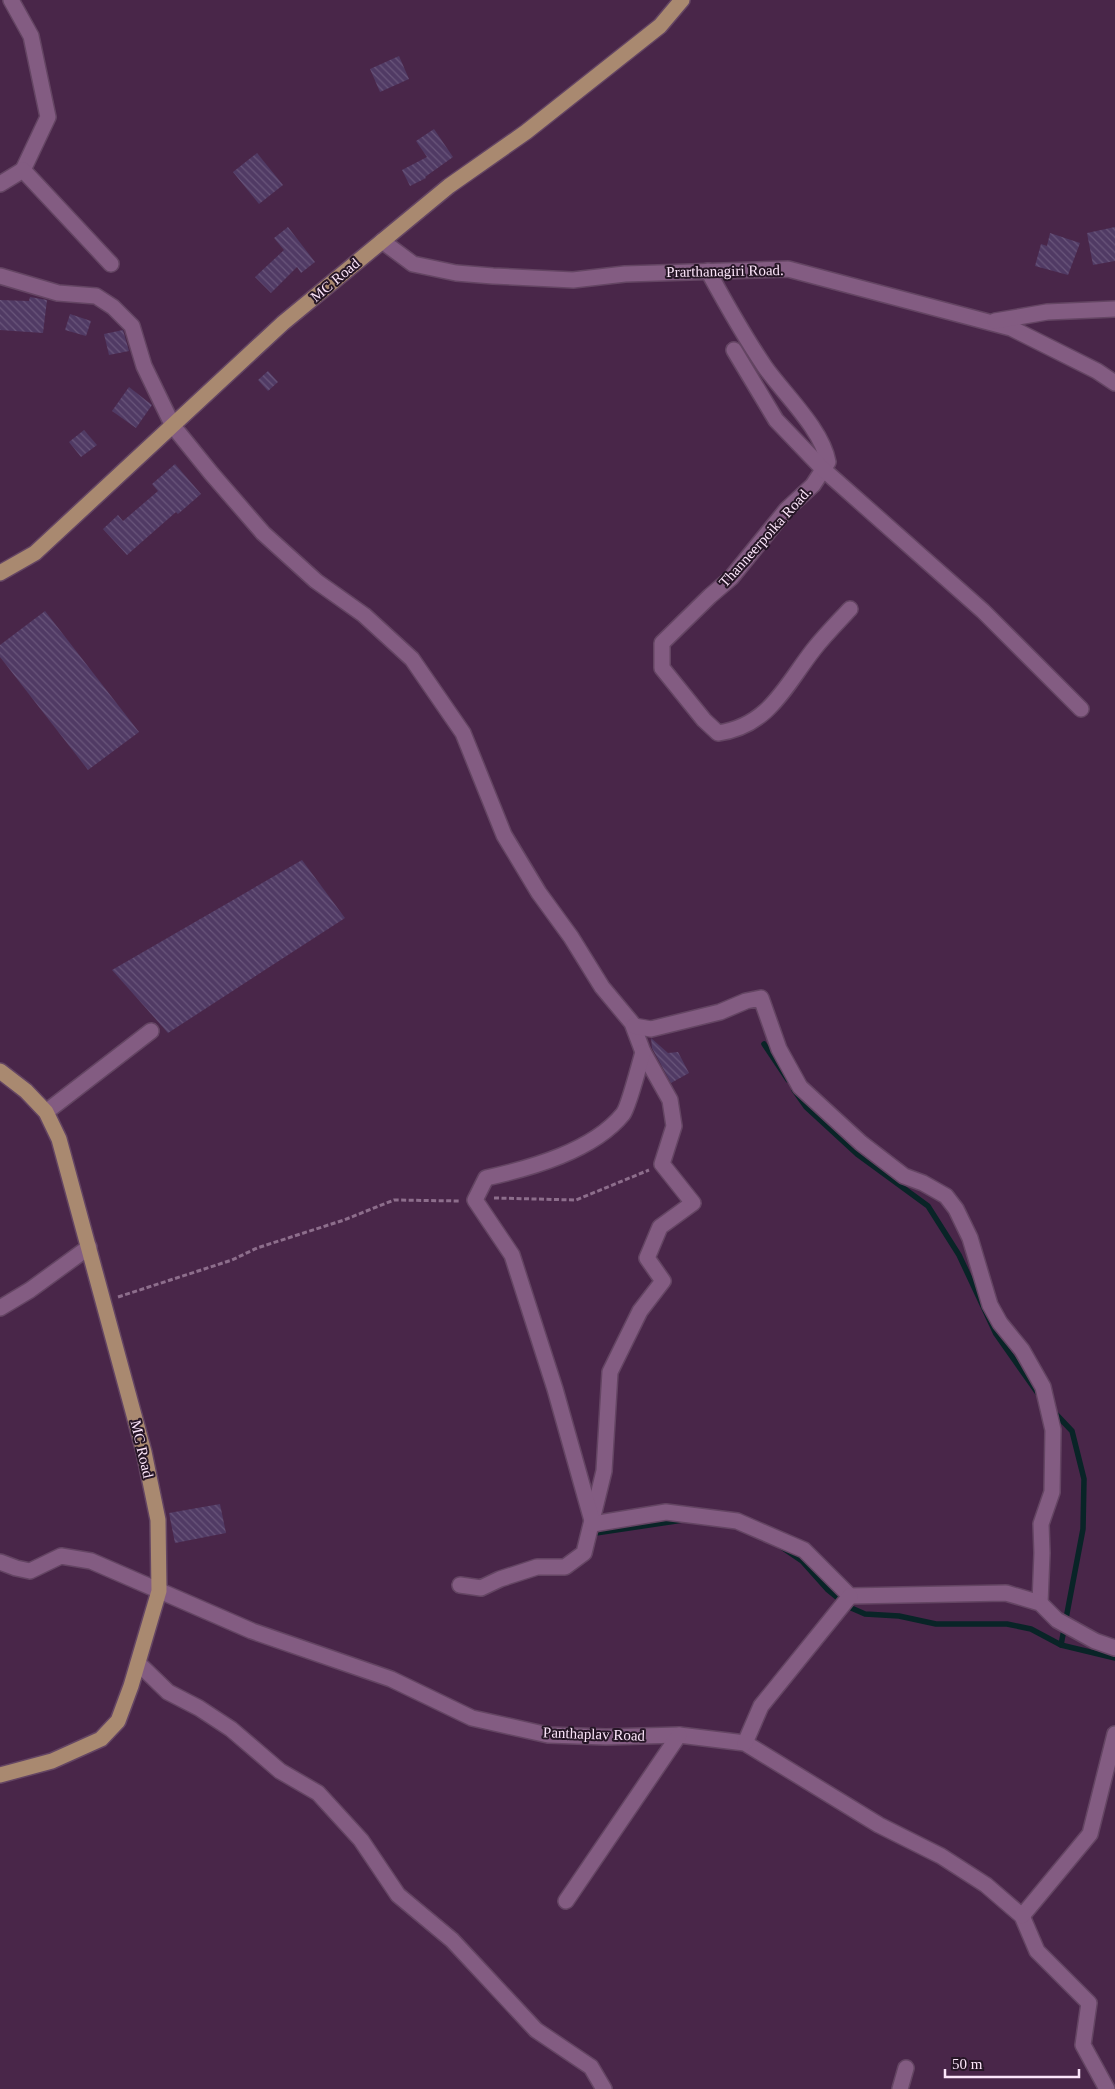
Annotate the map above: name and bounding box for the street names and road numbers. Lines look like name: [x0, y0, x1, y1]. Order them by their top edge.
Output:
street label: MC Road: [307, 255, 363, 305]
street label: Prarthanagiri Road.: [666, 262, 784, 280]
street label: Thanneerpoika Road.: [716, 484, 814, 590]
street label: MC Road: [128, 1419, 157, 1480]
street label: Panthaplav Road: [543, 1724, 646, 1744]

